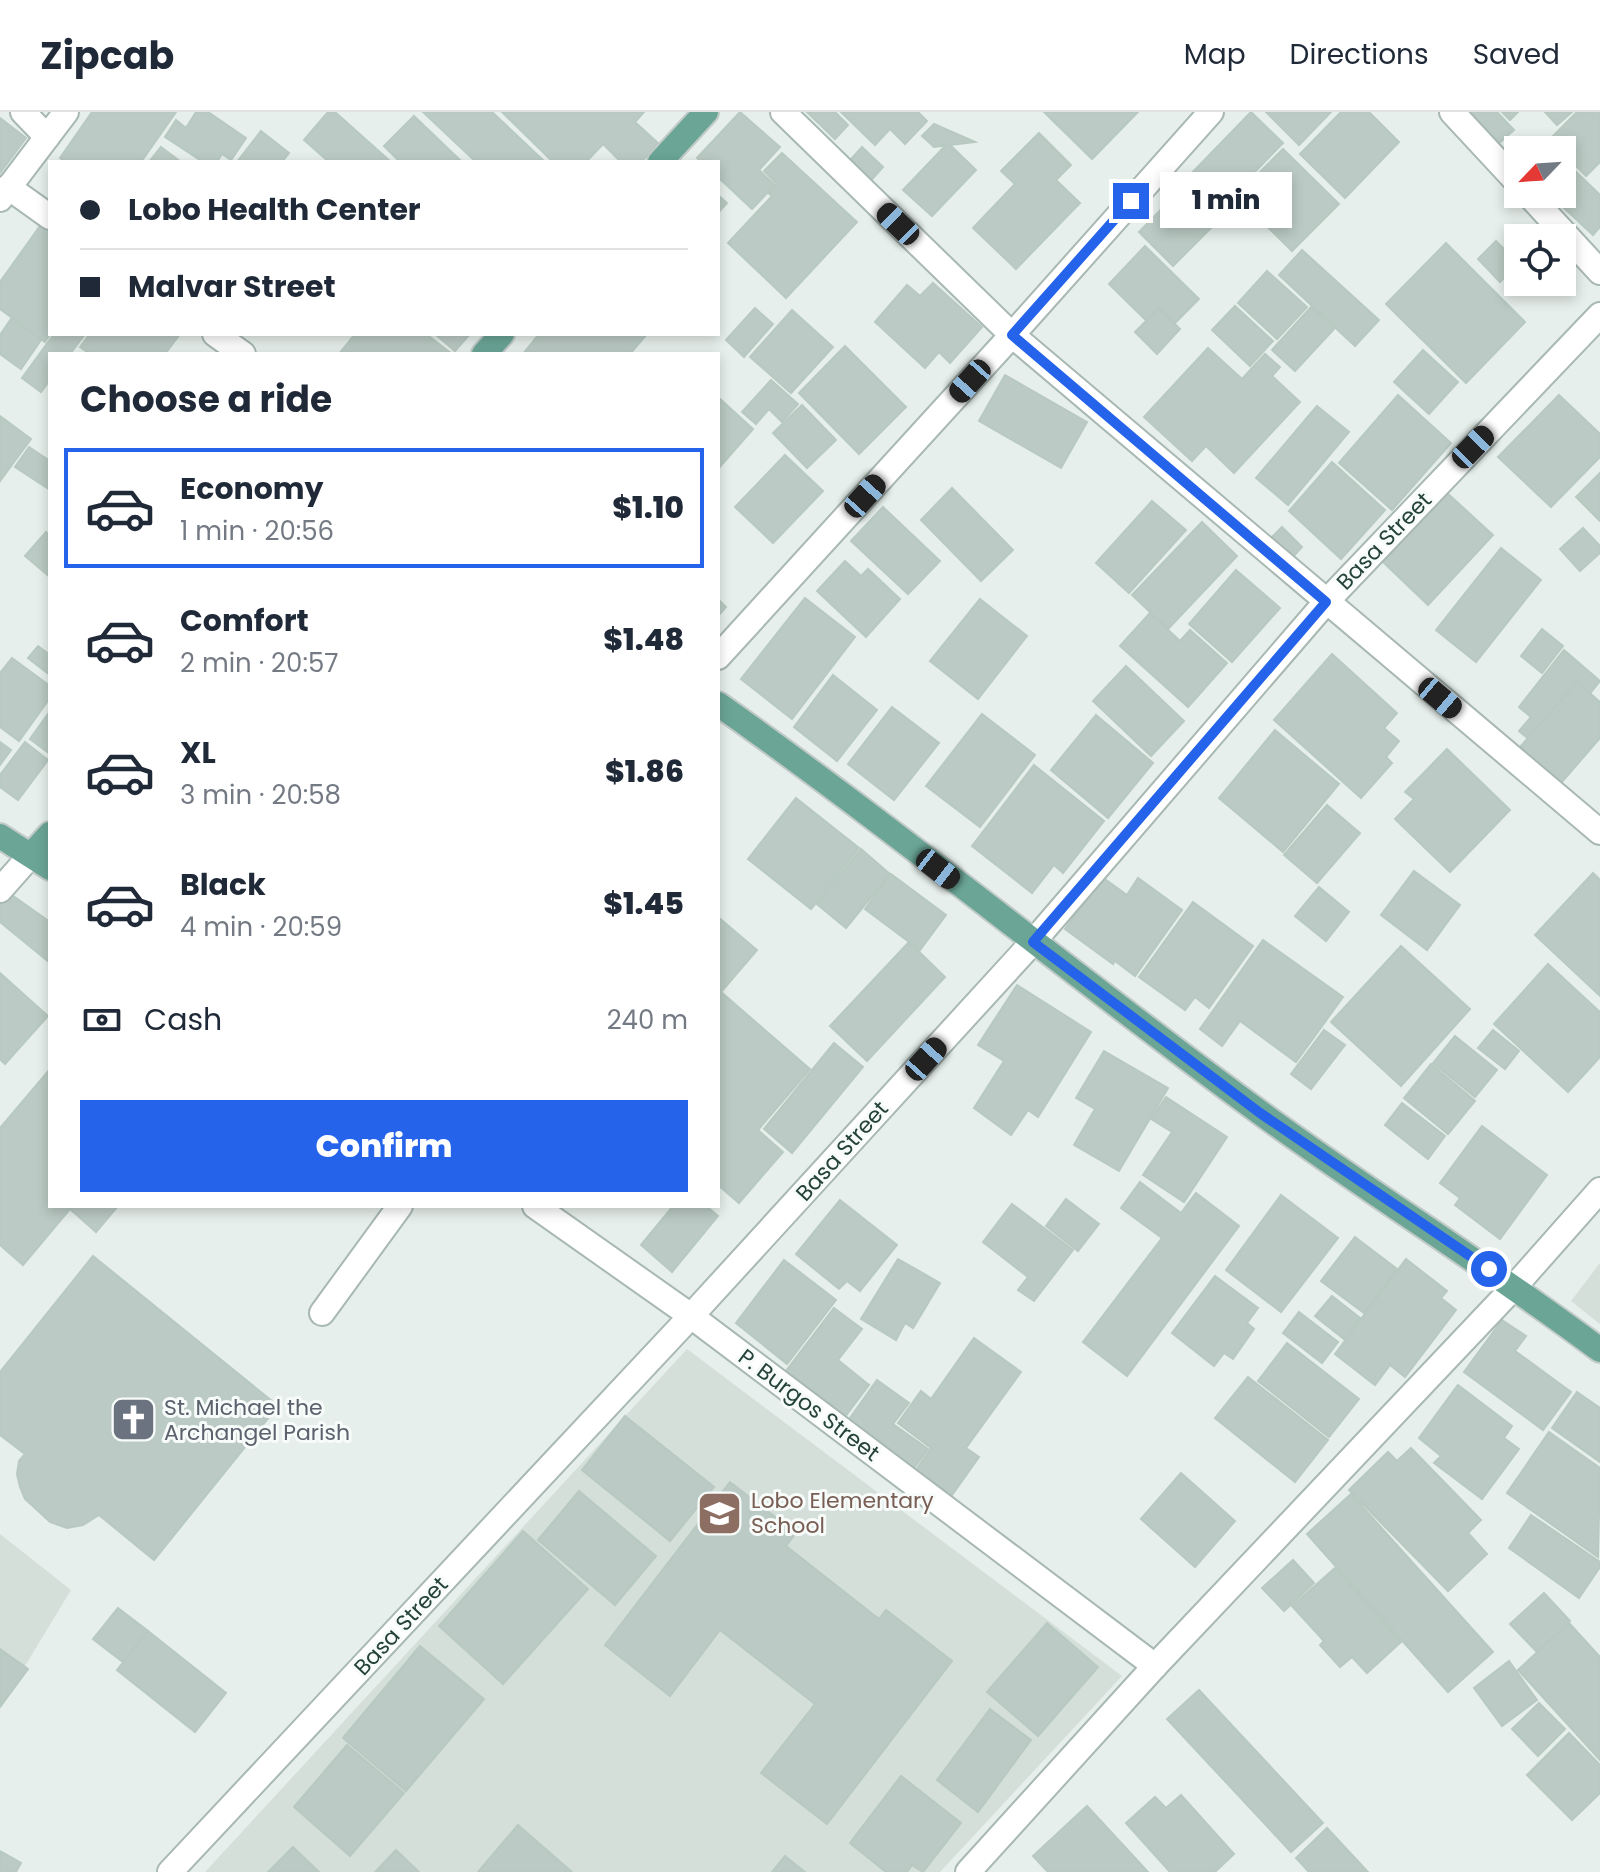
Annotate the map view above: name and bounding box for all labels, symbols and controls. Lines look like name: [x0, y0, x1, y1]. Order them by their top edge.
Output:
text: Zipcab: [40, 29, 174, 82]
text: Map: [1184, 35, 1246, 74]
text: Directions: [1290, 35, 1429, 74]
text: Saved: [1473, 35, 1560, 74]
north arrow: [1504, 136, 1576, 208]
map controls: [1504, 136, 1576, 296]
callout: 1 min: [1159, 173, 1291, 229]
text: 1 min: [1192, 182, 1260, 218]
route end: [1113, 183, 1149, 219]
text: Lobo Health Center: [128, 188, 421, 231]
car: [872, 199, 924, 249]
button: locate: [1504, 224, 1576, 296]
text: Malvar Street: [128, 265, 336, 308]
car: [945, 355, 995, 407]
text: Choose a ride: [80, 374, 332, 425]
car: [1448, 421, 1498, 473]
text: Economy: [180, 467, 324, 510]
car: [840, 470, 890, 522]
icon: car: [84, 472, 156, 544]
street label: Basa Street: [1329, 485, 1439, 597]
text: $1.10: [612, 486, 684, 529]
text: 1 min · 20:56: [180, 513, 334, 549]
text: Comfort: [180, 599, 309, 642]
icon: car: [84, 604, 156, 676]
text: $1.48: [603, 618, 684, 661]
text: 2 min · 20:57: [180, 645, 338, 681]
car: [1414, 673, 1466, 723]
text: XL: [180, 731, 216, 774]
icon: car: [84, 736, 156, 808]
text: $1.86: [605, 750, 684, 793]
text: 3 min · 20:58: [180, 777, 341, 813]
car: [912, 845, 964, 893]
text: Black: [180, 863, 266, 906]
icon: car: [84, 868, 156, 940]
text: $1.45: [603, 882, 684, 925]
text: 4 min · 20:59: [180, 909, 342, 945]
icon: cash: [80, 998, 124, 1042]
text: Cash: [144, 998, 222, 1041]
text: 240 m: [607, 1002, 688, 1038]
car: [901, 1033, 951, 1085]
street label: Basa Street: [789, 1094, 895, 1208]
button: Confirm: [80, 1100, 688, 1192]
route start: [1471, 1251, 1507, 1287]
street label: P. Burgos Street: [732, 1342, 886, 1468]
place label: St. Michael the Archangel Parish: [164, 1392, 350, 1448]
church icon: St. Michael the Archangel Parish: [109, 1396, 157, 1444]
place label: Lobo Elementary School: [751, 1485, 934, 1541]
school or university icon: Lobo Elementary School: [696, 1489, 744, 1537]
street label: Basa Street: [347, 1570, 455, 1682]

